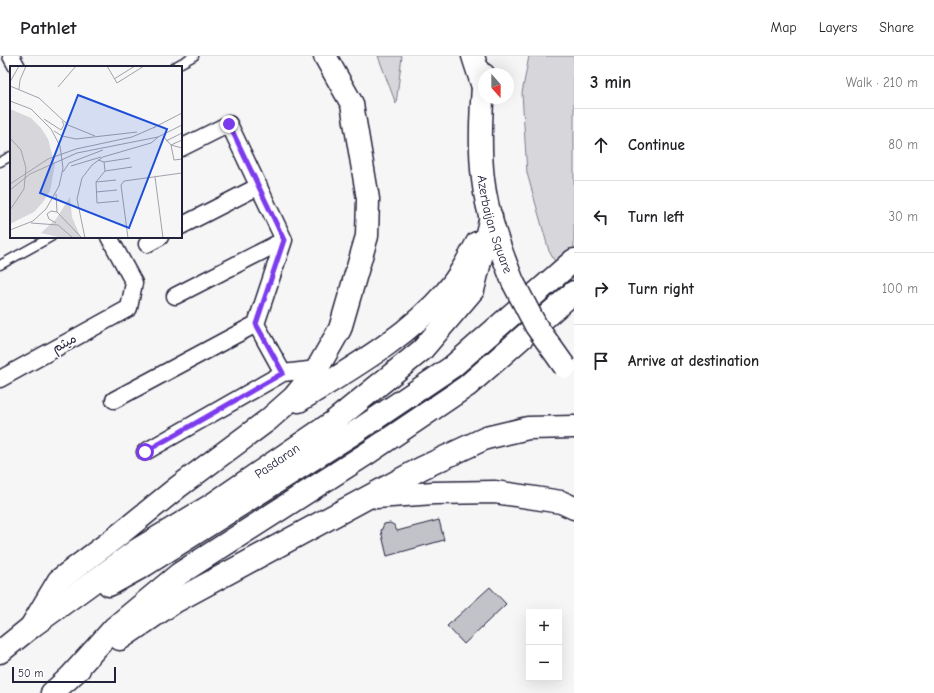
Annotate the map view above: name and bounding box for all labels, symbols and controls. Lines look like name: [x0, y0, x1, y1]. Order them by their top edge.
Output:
text: Pathlet: [20, 17, 76, 39]
text: Map: [770, 19, 797, 36]
text: Layers: [819, 19, 857, 36]
text: Share: [879, 19, 914, 36]
inset map: [10, 66, 182, 238]
north arrow: [478, 68, 514, 104]
text: 3 min: [590, 73, 631, 92]
text: Walk · 210 m: [846, 75, 918, 90]
route end: [220, 115, 238, 133]
icon: ahead: [590, 134, 612, 156]
text: Continue: [628, 136, 685, 154]
text: 80 m: [888, 137, 918, 152]
street label: Azerbaijan Square: [475, 174, 516, 276]
icon: left: [590, 206, 612, 228]
text: Turn left: [628, 208, 684, 226]
text: 30 m: [888, 209, 918, 224]
icon: right: [590, 278, 612, 300]
text: Turn right: [628, 280, 694, 298]
text: 100 m: [882, 281, 918, 296]
street label: میثم: [49, 330, 80, 358]
icon: arrive: [590, 350, 612, 372]
text: Arrive at destination: [628, 352, 759, 370]
street label: Pasdaran: [251, 440, 302, 481]
route start: [136, 443, 154, 461]
map controls: [526, 609, 562, 681]
button: +: [526, 609, 562, 645]
button: −: [526, 645, 562, 681]
scale bar: [12, 665, 116, 684]
text: 50 m: [18, 667, 43, 680]

